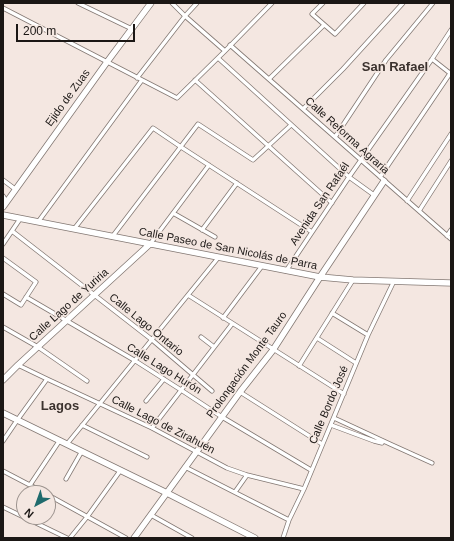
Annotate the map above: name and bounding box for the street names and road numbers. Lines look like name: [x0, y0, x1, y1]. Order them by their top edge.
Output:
street label: Ejido de Zuas: [43, 67, 93, 129]
street label: Calle Reforma Agraria: [302, 95, 392, 177]
street label: Avenida San Rafaél: [287, 160, 353, 248]
street label: Calle Paseo de San Nicolás de Parra: [138, 225, 318, 273]
street label: Calle Lago de Yuriria: [27, 266, 111, 344]
street label: Calle Lago Ontario: [106, 291, 186, 359]
street label: Prolongación Monte Tauro: [204, 309, 290, 421]
street label: Calle Lago Hurón: [124, 341, 204, 397]
street label: Calle Bordo José: [307, 364, 351, 446]
street label: Calle Lago de Zirahuén: [109, 393, 217, 457]

